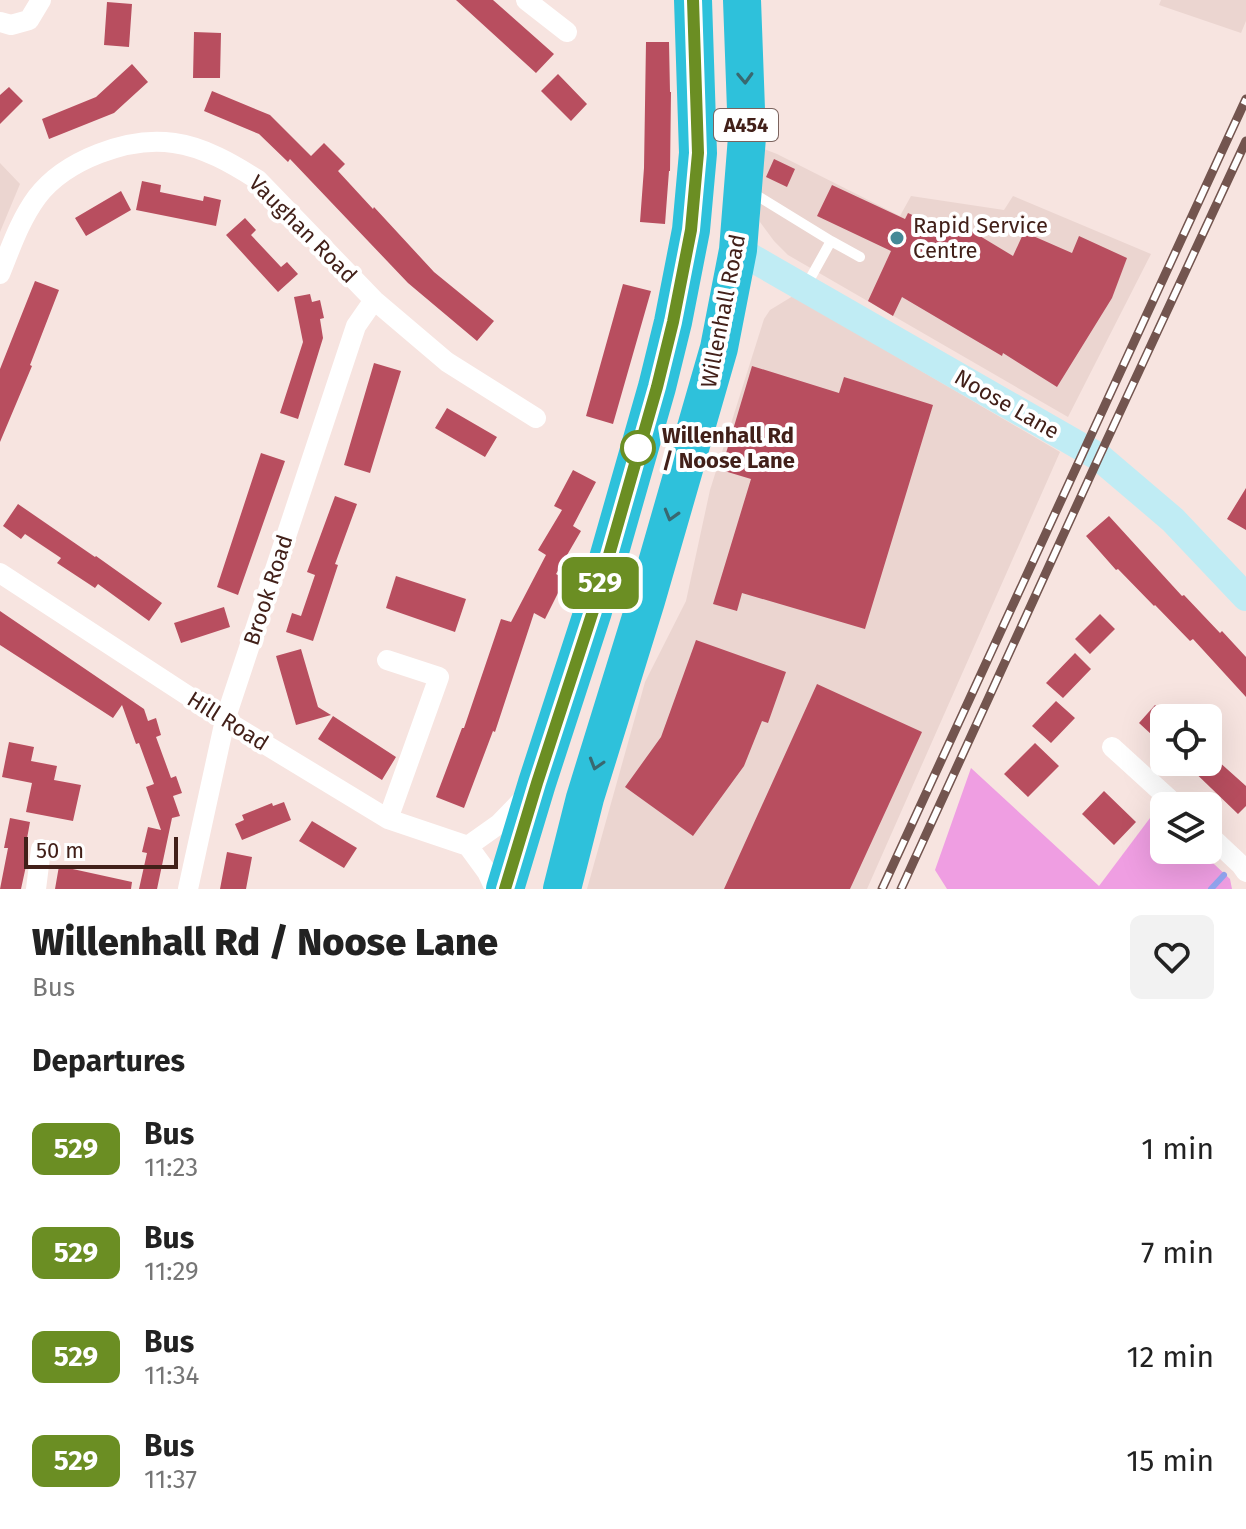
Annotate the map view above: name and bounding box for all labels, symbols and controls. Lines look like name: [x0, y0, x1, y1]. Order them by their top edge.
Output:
one-way arrow: [736, 72, 754, 85]
road number: A454: [714, 109, 778, 141]
street label: Vaughan Road: [243, 169, 363, 289]
place label: Rapid Service Centre: [913, 212, 1048, 264]
marker: Rapid Service Centre: [888, 229, 906, 247]
street label: Willenhall Road: [695, 232, 751, 390]
street label: Noose Lane: [950, 363, 1064, 445]
place label: Willenhall Rd / Noose Lane: [662, 422, 795, 474]
marker: Willenhall Rd / Noose Lane: [621, 431, 655, 465]
one-way arrow: [664, 508, 680, 521]
street label: Brook Road: [237, 531, 299, 649]
line badge: 529: [554, 557, 646, 609]
text: 529: [578, 566, 622, 599]
street label: Hill Road: [182, 686, 274, 756]
map controls: [1150, 704, 1222, 864]
button: locate: [1150, 704, 1222, 776]
one-way arrow: [589, 756, 605, 770]
button: layers: [1150, 792, 1222, 864]
scale bar: [24, 833, 178, 869]
text: 50 m: [36, 837, 84, 864]
button: heart: [1130, 915, 1214, 999]
text: Willenhall Rd / Noose Lane: [32, 919, 498, 965]
text: Bus: [32, 972, 75, 1003]
text: Departures: [32, 1043, 185, 1079]
text: Bus: [144, 1116, 194, 1152]
text: 1 min: [1141, 1131, 1214, 1167]
text: 529: [54, 1132, 98, 1165]
text: 11:23: [144, 1152, 198, 1183]
text: Bus: [144, 1220, 194, 1256]
text: 7 min: [1141, 1235, 1214, 1271]
text: 529: [54, 1236, 98, 1269]
text: 11:29: [144, 1256, 199, 1287]
text: Bus: [144, 1324, 194, 1360]
text: 12 min: [1126, 1339, 1214, 1375]
text: 529: [54, 1340, 98, 1373]
text: 11:34: [144, 1360, 199, 1391]
text: Bus: [144, 1428, 194, 1464]
text: 15 min: [1126, 1443, 1214, 1479]
text: 529: [54, 1444, 98, 1477]
text: 11:37: [144, 1464, 197, 1495]

